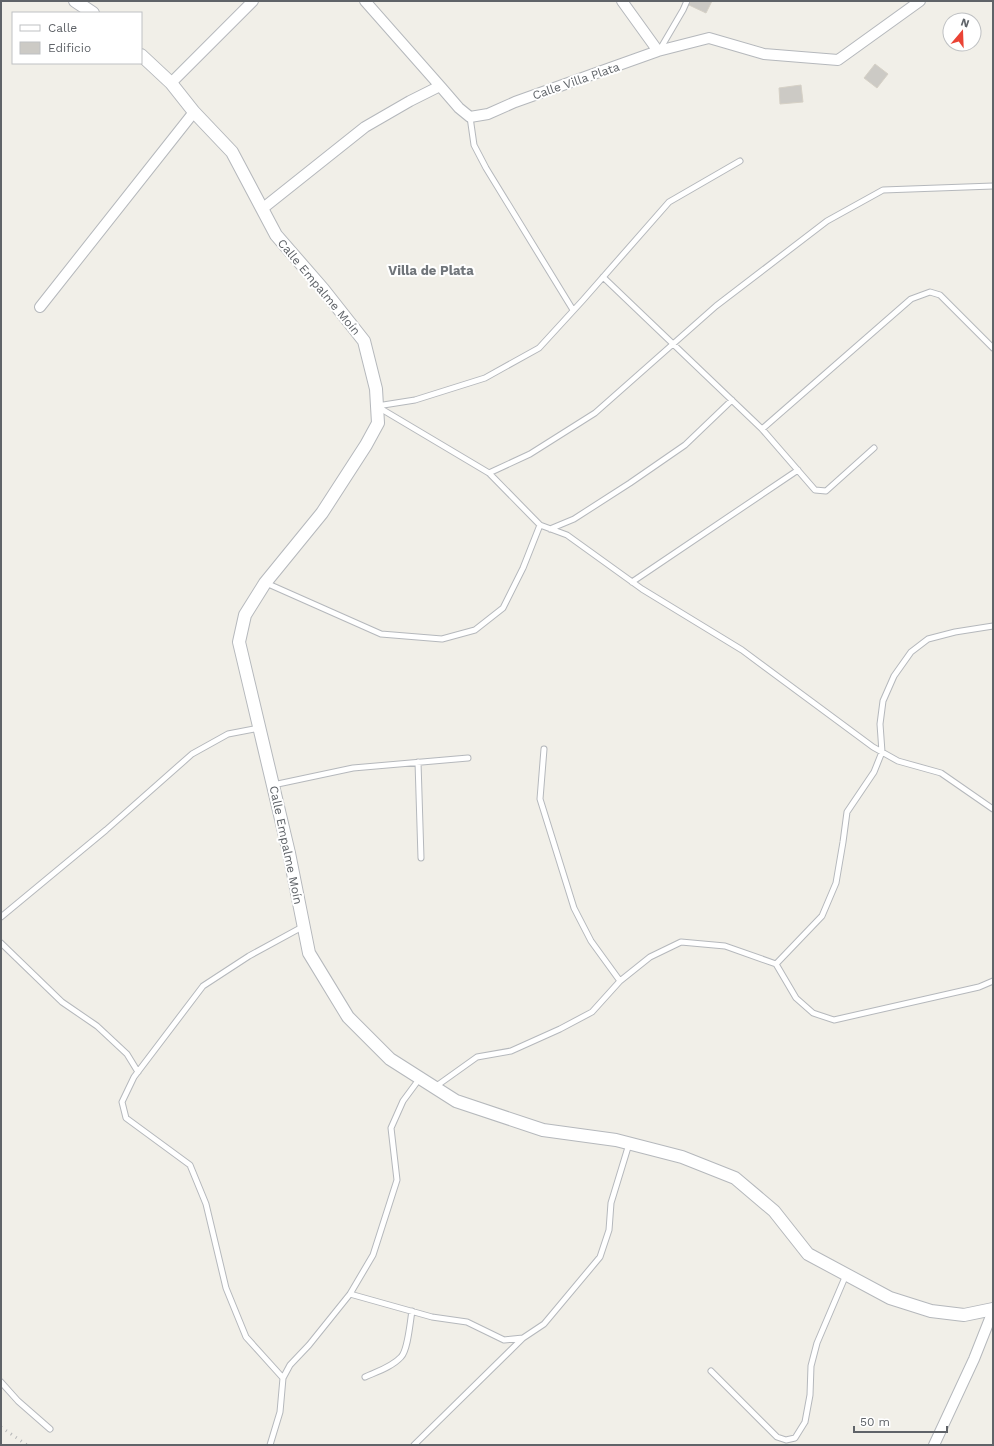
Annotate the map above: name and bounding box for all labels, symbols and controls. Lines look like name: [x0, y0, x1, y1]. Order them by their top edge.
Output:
legend: [12, 12, 142, 64]
north arrow: [942, 12, 982, 52]
text: N: [959, 16, 971, 30]
text: Calle: [48, 21, 77, 35]
text: Edificio: [48, 41, 91, 55]
street label: Calle Villa Plata: [531, 59, 622, 102]
street label: Calle Empalme Moín: [275, 236, 363, 338]
district label: Villa de Plata: [388, 263, 474, 278]
street label: Calle Empalme Moín: [267, 784, 305, 906]
scale bar: [854, 1408, 947, 1434]
text: 50 m: [860, 1415, 890, 1429]

